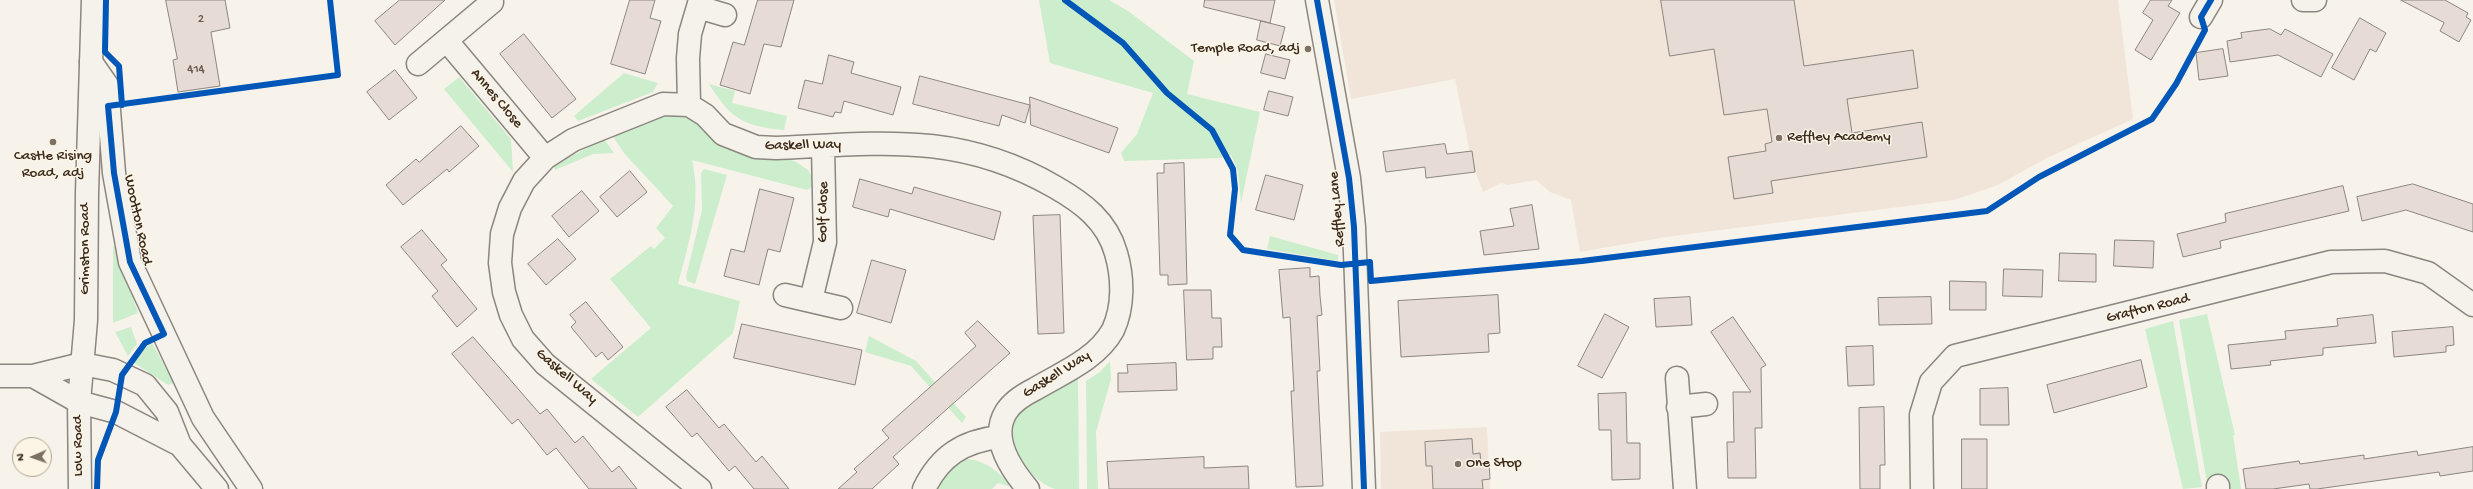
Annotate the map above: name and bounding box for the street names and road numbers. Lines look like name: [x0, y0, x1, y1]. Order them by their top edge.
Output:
street label: Annes Close: [466, 65, 526, 133]
street label: Gaskell Way: [765, 136, 841, 156]
street label: Reffley Lane: [1326, 171, 1350, 247]
street label: Wootton Road: [119, 173, 155, 267]
street label: Golf Close: [814, 181, 834, 243]
street label: Grimston Road: [77, 203, 95, 295]
street label: Grafton Road: [2105, 290, 2191, 328]
street label: Gaskell Way: [531, 345, 601, 409]
street label: Gaskell Way: [1020, 347, 1094, 403]
street label: Low Road: [70, 415, 88, 477]

